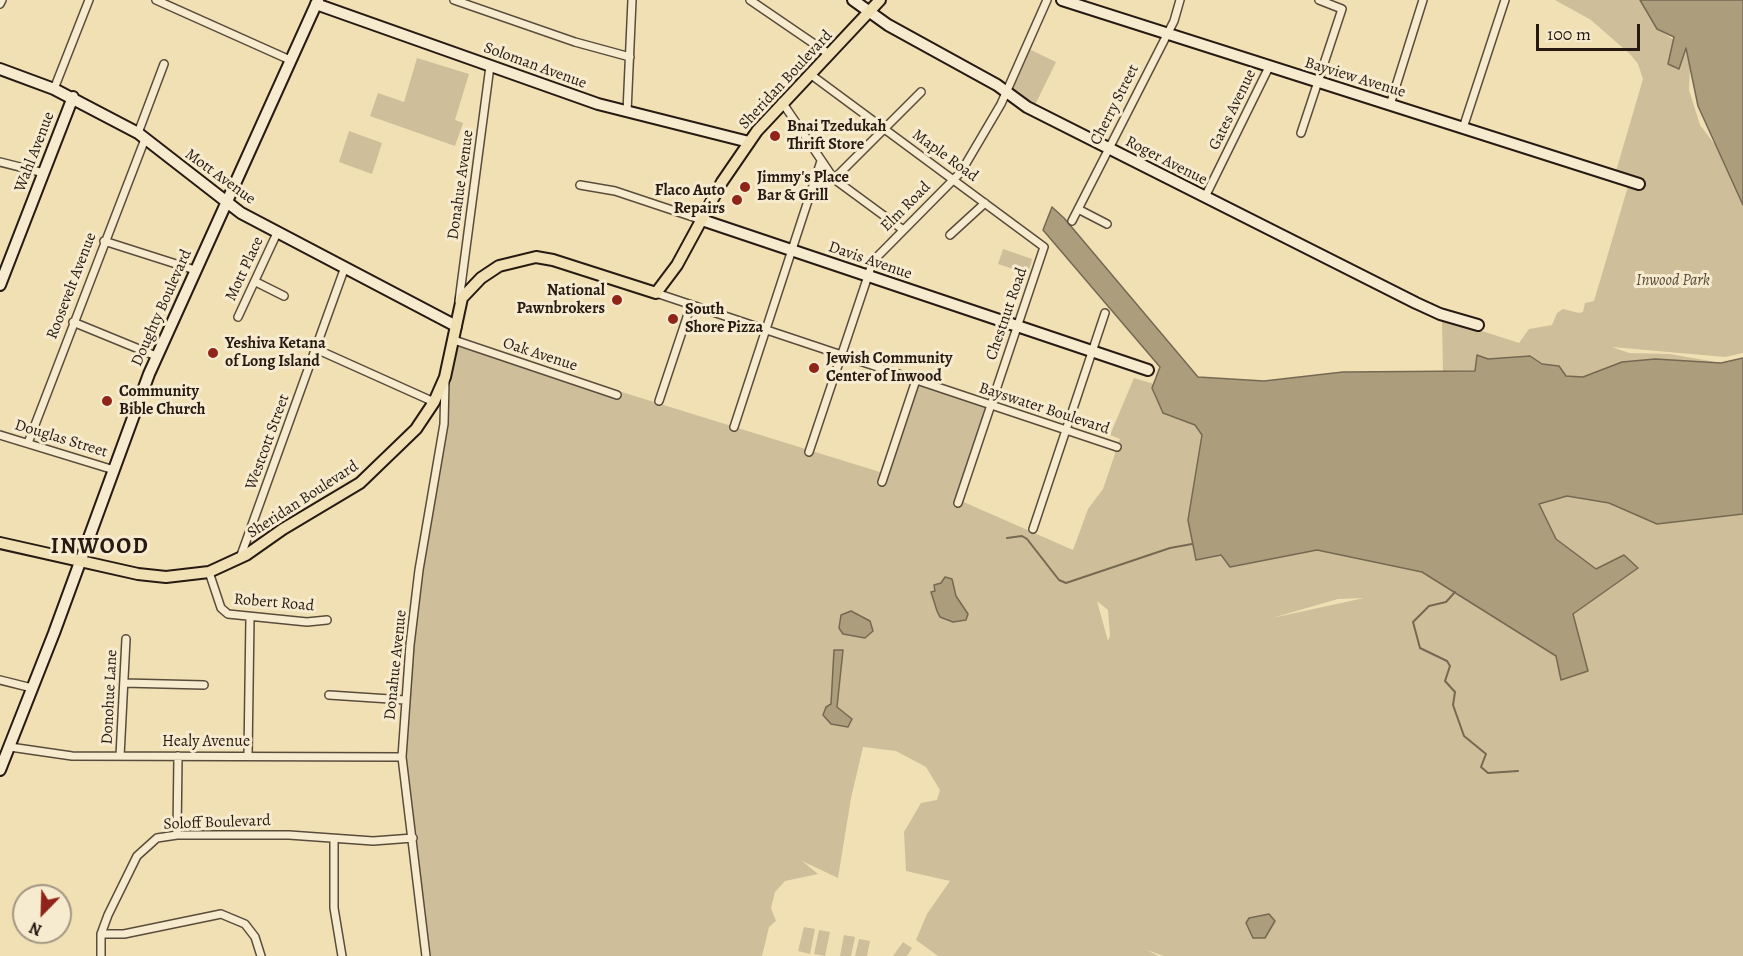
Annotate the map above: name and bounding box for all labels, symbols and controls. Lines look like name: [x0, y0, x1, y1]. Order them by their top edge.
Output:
scale bar: [1539, 12, 1642, 50]
text: 100 m: [1547, 22, 1591, 46]
street label: Sheridan Boulevard: [735, 26, 837, 134]
street label: Soloman Avenue: [481, 38, 589, 94]
street label: Bayview Avenue: [1302, 54, 1408, 102]
street label: Cherry Street: [1086, 61, 1144, 149]
street label: Gates Avenue: [1205, 66, 1261, 154]
street label: Wahl Avenue: [11, 109, 59, 195]
place label: Bnai Tzedukah Thrift Store: [787, 117, 886, 155]
street label: Maple Road: [908, 126, 982, 186]
street label: Donahue Avenue: [444, 129, 478, 241]
marker: Bnai Tzedukah Thrift Store: [768, 129, 782, 143]
street label: Roger Avenue: [1122, 132, 1210, 190]
street label: Mott Avenue: [181, 145, 259, 209]
place label: Jimmy's Place Bar & Grill: [757, 168, 849, 206]
street label: Elm Road: [877, 178, 935, 236]
marker: Jimmy's Place Bar & Grill: [738, 180, 752, 194]
place label: Flaco Auto Repairs: [655, 181, 725, 219]
marker: Flaco Auto Repairs: [730, 193, 744, 207]
street label: Roosevelt Avenue: [43, 230, 101, 342]
street label: Mott Place: [222, 234, 268, 304]
street label: Davis Avenue: [826, 238, 914, 284]
street label: Doughty Boulevard: [128, 247, 196, 369]
street label: Chestnut Road: [982, 265, 1032, 363]
park label: Inwood Park: [1636, 271, 1710, 291]
place label: National Pawnbrokers: [516, 281, 605, 319]
marker: National Pawnbrokers: [610, 293, 624, 307]
place label: South Shore Pizza: [685, 300, 763, 338]
marker: South Shore Pizza: [666, 312, 680, 326]
place label: Yeshiva Ketana of Long Island: [225, 334, 326, 372]
street label: Oak Avenue: [500, 334, 580, 376]
marker: Yeshiva Ketana of Long Island: [206, 346, 220, 360]
place label: Jewish Community Center of Inwood: [826, 349, 952, 387]
marker: Jewish Community Center of Inwood: [807, 361, 821, 375]
street label: Bayswater Boulevard: [976, 379, 1112, 439]
place label: Community Bible Church: [119, 382, 205, 420]
street label: Westcott Street: [242, 392, 294, 492]
marker: Community Bible Church: [100, 394, 114, 408]
street label: Douglas Street: [12, 416, 110, 462]
street label: Sheridan Boulevard: [244, 457, 362, 543]
district label: INWOOD: [51, 535, 149, 561]
street label: Robert Road: [233, 590, 315, 616]
street label: Donahue Avenue: [381, 609, 411, 721]
street label: Donohue Lane: [98, 649, 122, 745]
street label: Healy Avenue: [162, 732, 250, 752]
street label: Soloff Boulevard: [163, 812, 271, 834]
north arrow: [12, 884, 72, 944]
text: N: [26, 916, 45, 941]

